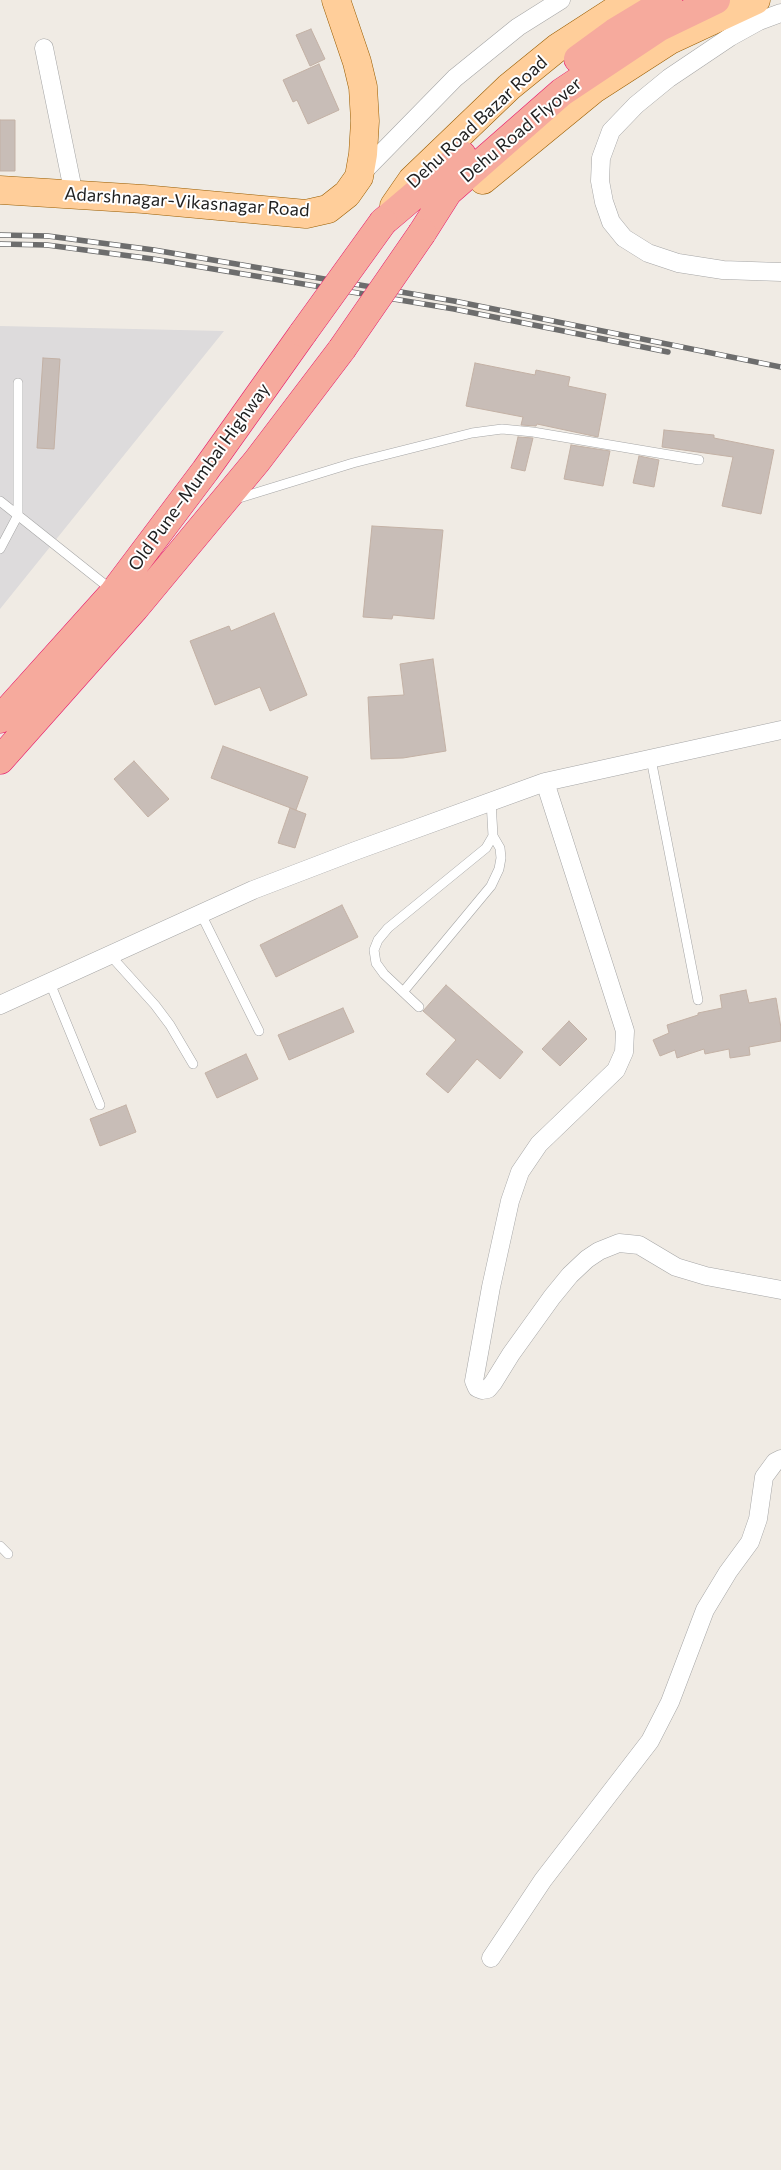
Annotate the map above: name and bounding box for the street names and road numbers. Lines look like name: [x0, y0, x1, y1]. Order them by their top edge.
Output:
street label: Dehu Road Bazar Road: [402, 51, 552, 193]
street label: Dehu Road Flyover: [456, 73, 586, 187]
street label: Adarshnagar-Vikasnagar Road: [64, 183, 310, 221]
street label: Old Pune–Mumbai Highway: [124, 379, 274, 575]

